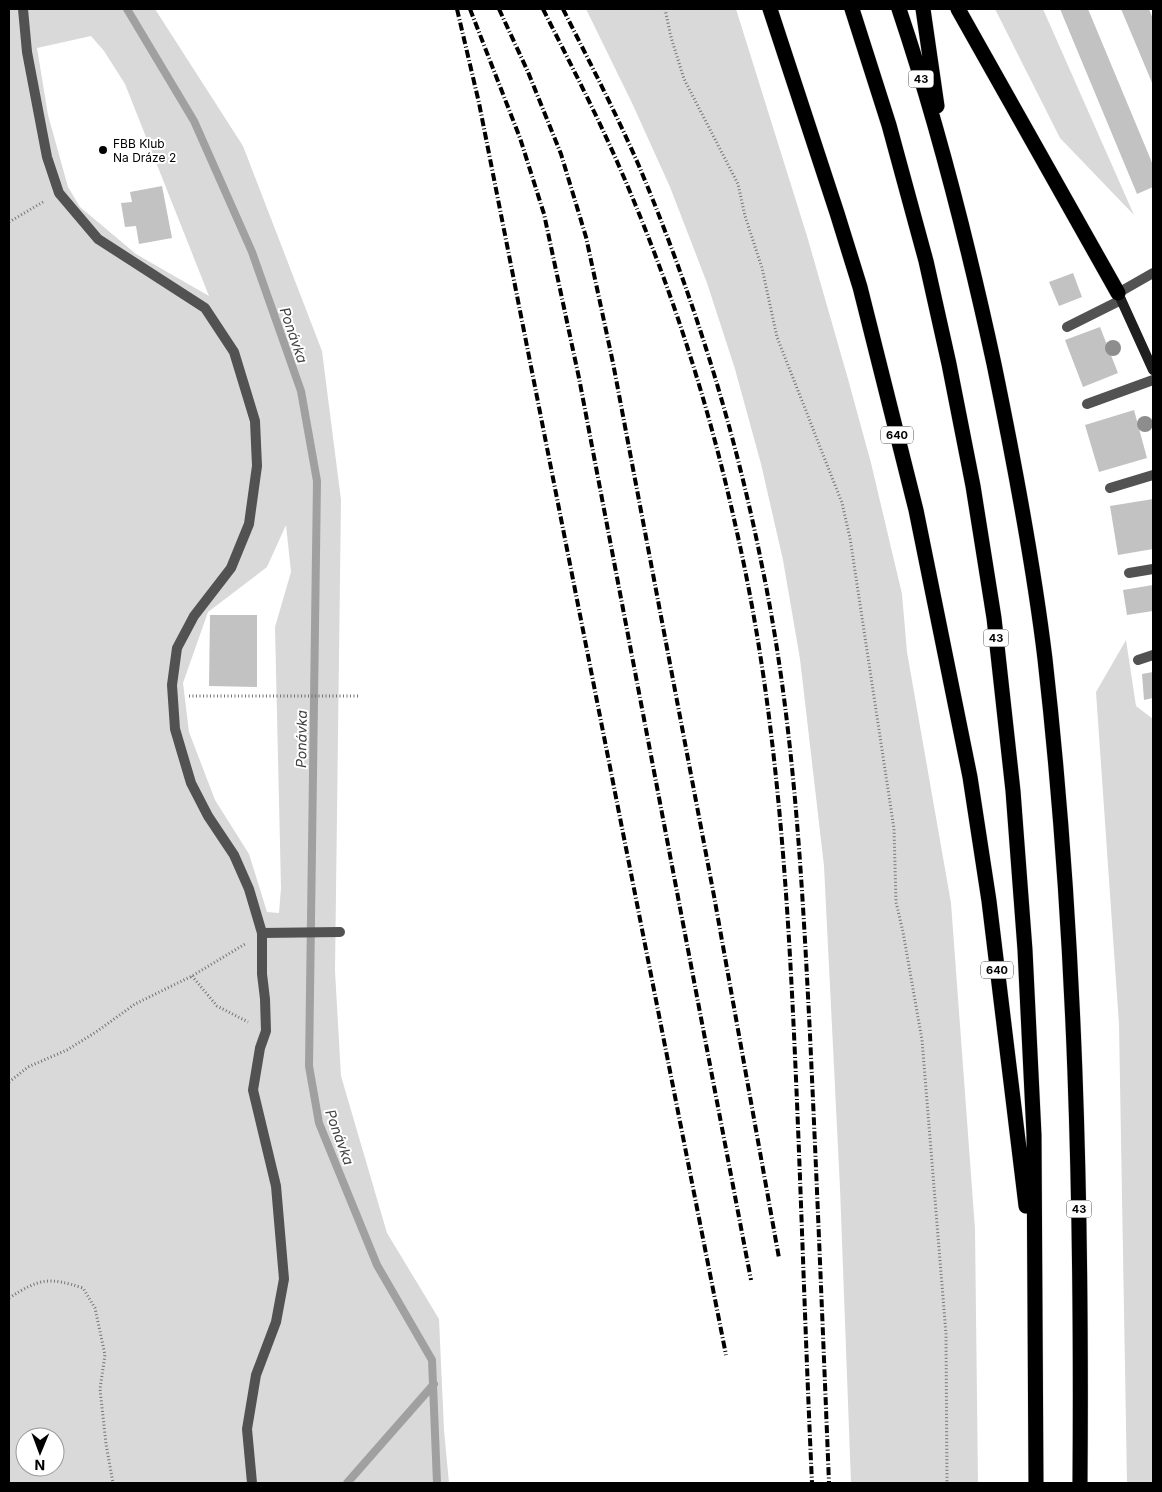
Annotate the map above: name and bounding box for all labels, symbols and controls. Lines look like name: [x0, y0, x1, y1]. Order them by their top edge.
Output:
road number: 43: [908, 70, 934, 88]
place label: FBB Klub Na Dráze 2: [113, 136, 176, 165]
marker: FBB Klub Na Dráze 2: [97, 144, 109, 156]
water label: Ponávka: [277, 305, 312, 365]
road number: 640: [881, 426, 913, 444]
road number: 43: [984, 630, 1008, 646]
water label: Ponávka: [292, 710, 310, 768]
road number: 640: [981, 962, 1013, 978]
water label: Ponávka: [322, 1107, 358, 1167]
road number: 43: [1066, 1200, 1092, 1218]
north arrow: [15, 1427, 65, 1477]
text: N: [34, 1457, 45, 1474]

